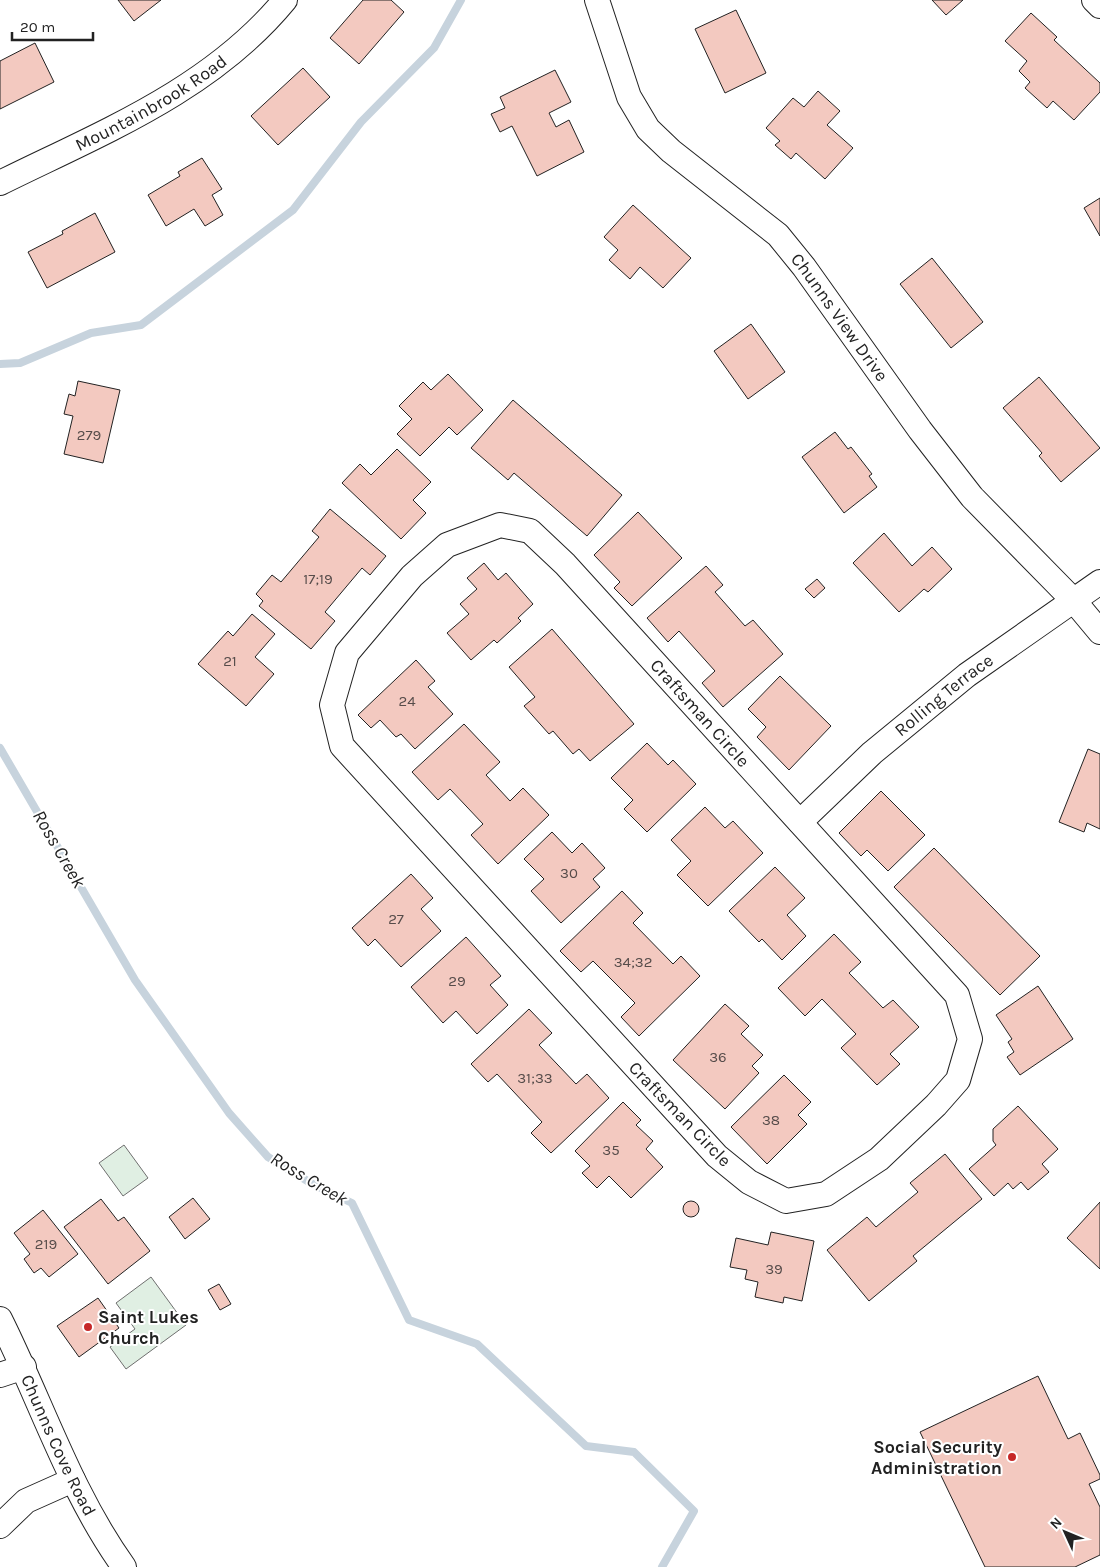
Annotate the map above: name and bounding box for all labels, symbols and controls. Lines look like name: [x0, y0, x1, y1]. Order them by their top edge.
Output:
scale bar: [12, 10, 94, 42]
text: 20 m: [20, 18, 55, 36]
street label: Mountainbrook Road: [71, 50, 231, 156]
street label: Chunns View Drive: [786, 249, 893, 386]
house number: 279: [77, 426, 101, 444]
house number: 17;19: [303, 570, 333, 588]
street label: Rolling Terrace: [890, 649, 997, 741]
house number: 21: [223, 652, 237, 670]
street label: Craftsman Circle: [646, 654, 754, 772]
house number: 24: [398, 692, 416, 710]
water label: Ross Creek: [28, 806, 90, 892]
house number: 30: [560, 864, 578, 882]
house number: 27: [388, 910, 404, 928]
house number: 34;32: [614, 953, 652, 971]
house number: 29: [448, 972, 466, 990]
house number: 36: [709, 1048, 727, 1066]
street label: Craftsman Circle: [624, 1057, 736, 1171]
house number: 31;33: [517, 1069, 553, 1087]
house number: 38: [762, 1111, 780, 1129]
house number: 35: [602, 1141, 620, 1159]
water label: Ross Creek: [266, 1147, 352, 1211]
house number: 219: [35, 1235, 57, 1253]
house number: 39: [765, 1260, 783, 1278]
place label: Saint Lukes Church: [98, 1306, 199, 1349]
marker: Saint Lukes Church: [82, 1321, 94, 1333]
street label: Chunns Cove Road: [16, 1371, 101, 1520]
place label: Social Security Administration: [871, 1436, 1002, 1479]
marker: Social Security Administration: [1006, 1451, 1018, 1463]
north arrow: [1040, 1507, 1090, 1557]
text: N: [1046, 1514, 1066, 1533]

